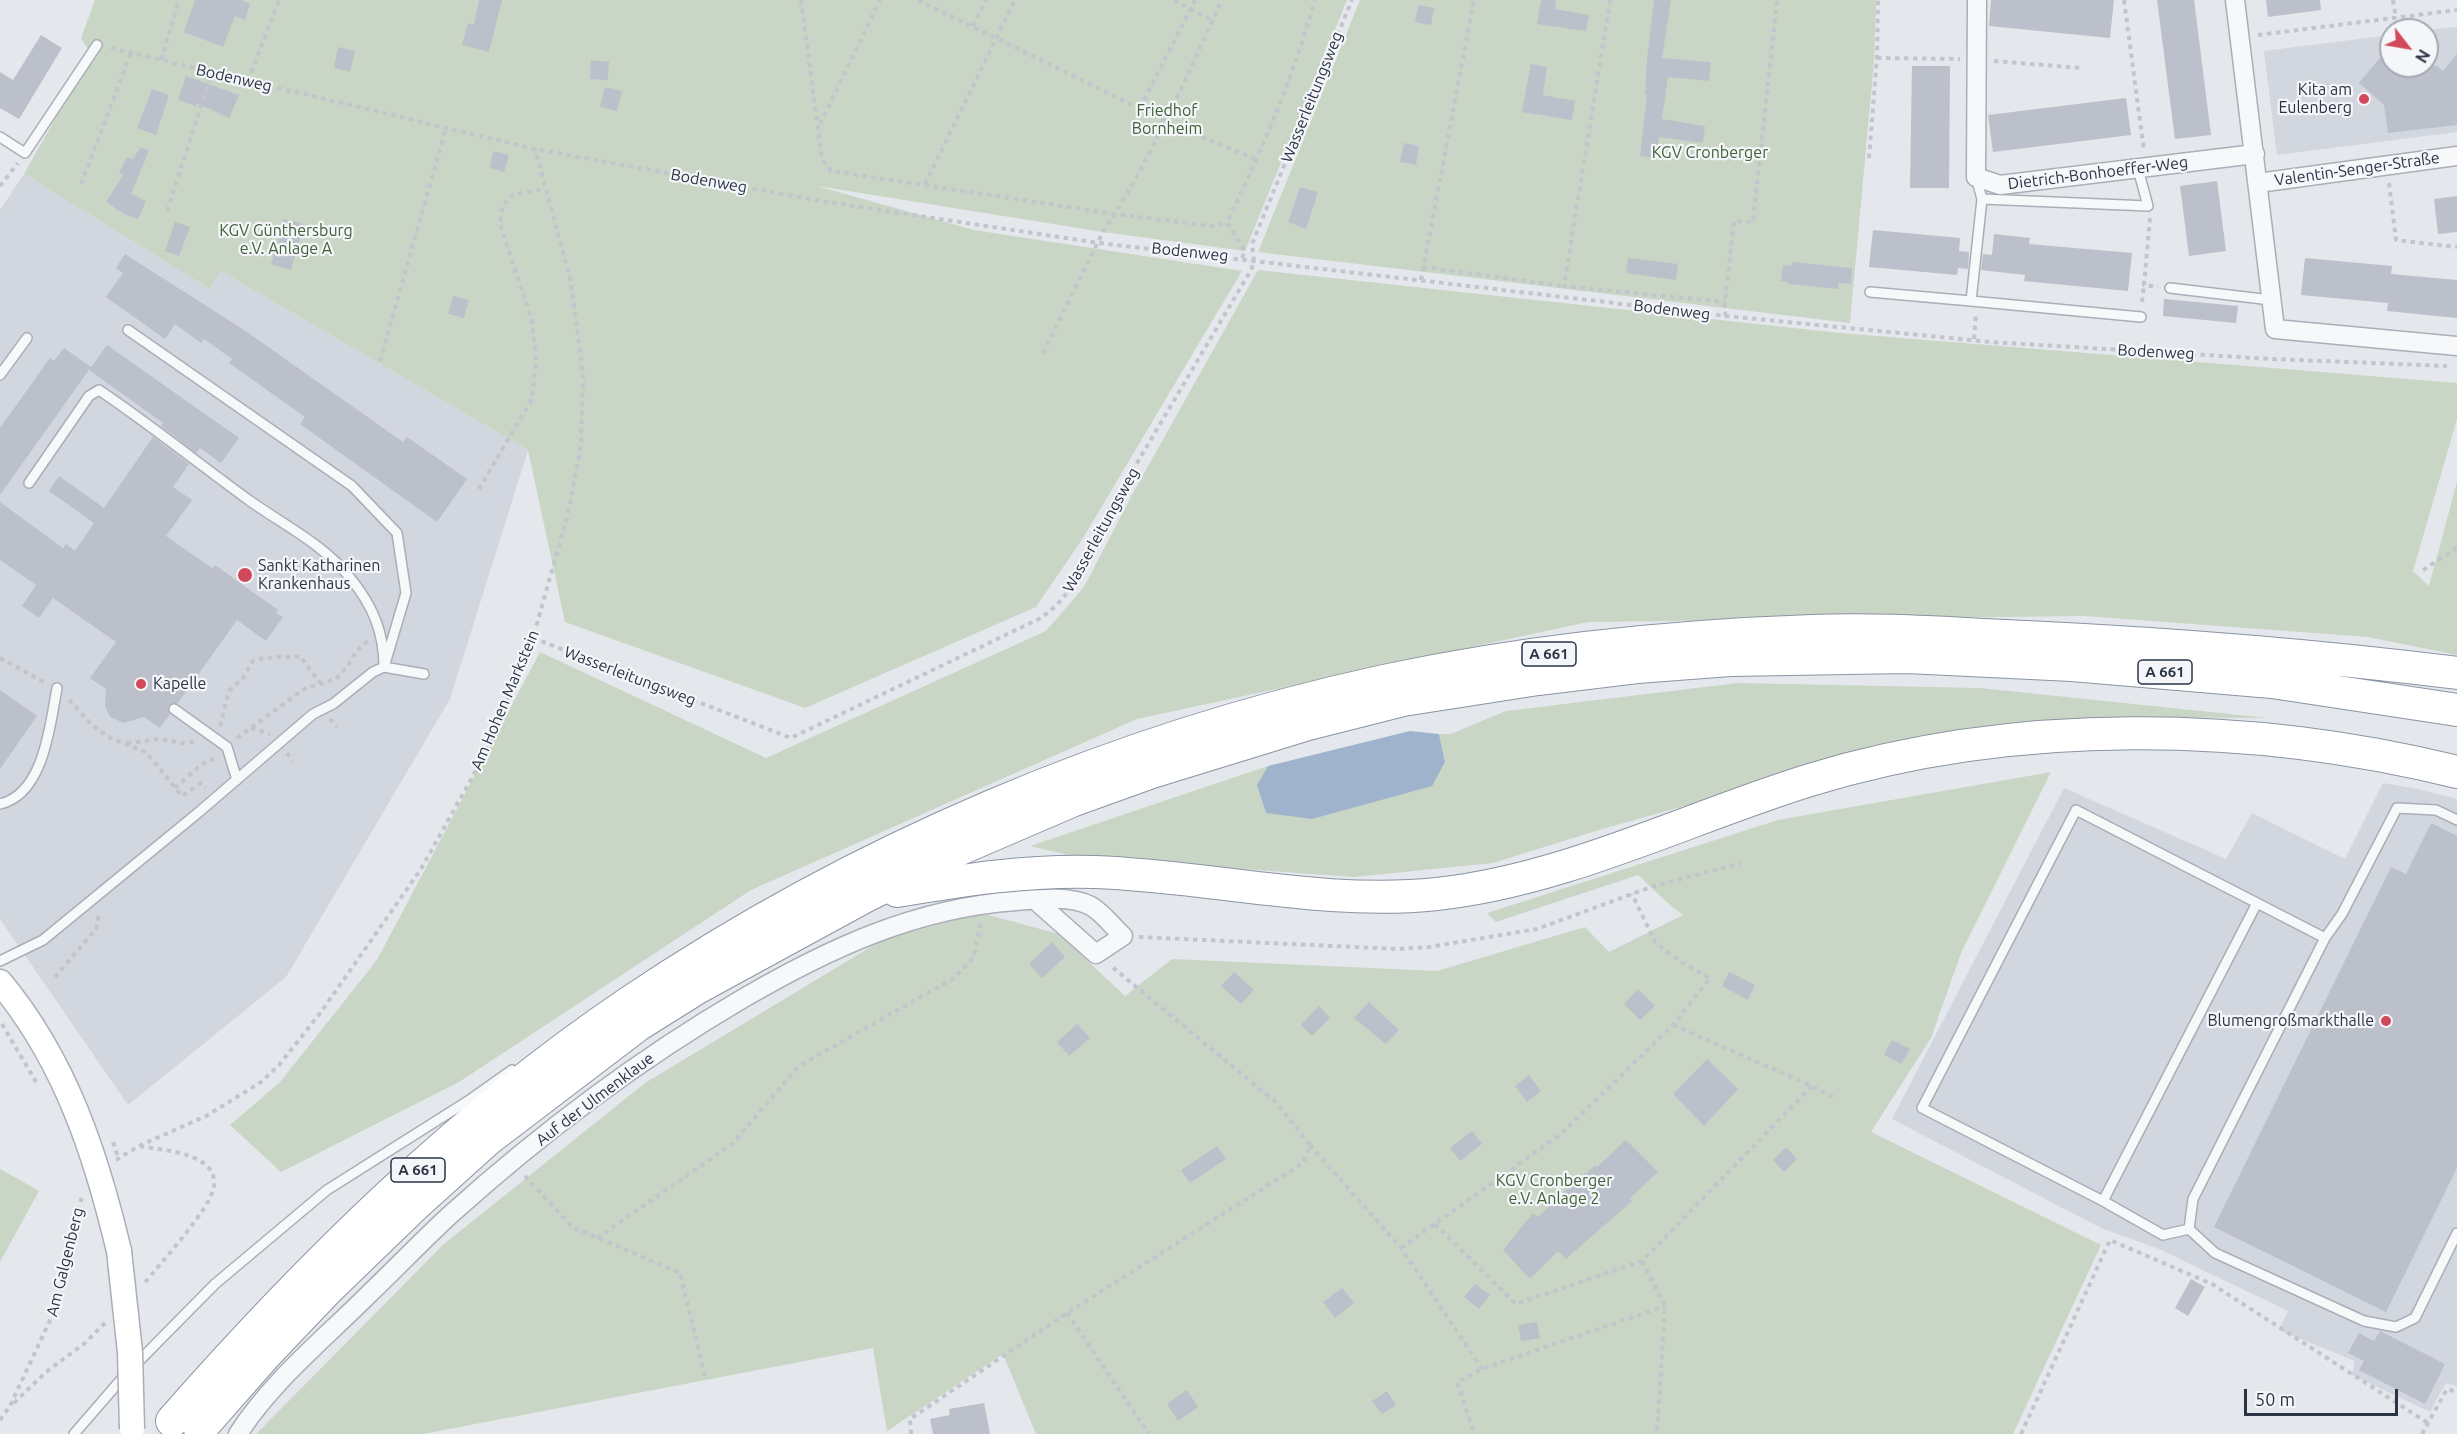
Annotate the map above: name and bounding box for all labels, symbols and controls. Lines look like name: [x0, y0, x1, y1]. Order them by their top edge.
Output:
north arrow: [2379, 18, 2439, 78]
street label: Wasserleitungsweg: [1277, 29, 1347, 165]
text: N: [2412, 46, 2434, 66]
street label: Bodenweg: [194, 60, 274, 96]
place label: Kita am Eulenberg: [2278, 80, 2352, 118]
marker: Kita am Eulenberg: [2357, 92, 2371, 106]
park label: Friedhof Bornheim: [1132, 101, 1202, 139]
park label: KGV Cronberger: [1652, 143, 1768, 163]
street label: Valentin-Senger-Straße: [2273, 148, 2441, 190]
street label: Dietrich-Bonhoeffer-Weg: [2007, 152, 2189, 194]
street label: Bodenweg: [669, 165, 749, 197]
park label: KGV Günthersburg e.V. Anlage A: [219, 221, 353, 259]
street label: Bodenweg: [1151, 238, 1229, 266]
street label: Bodenweg: [1632, 296, 1712, 324]
street label: Bodenweg: [2117, 340, 2195, 364]
street label: Wasserleitungsweg: [1059, 464, 1143, 596]
place label: Sankt Katharinen Krankenhaus: [258, 556, 380, 594]
marker: Sankt Katharinen Krankenhaus: [236, 566, 254, 584]
street label: Am Hohen Markstein: [467, 627, 543, 773]
street label: Wasserleitungsweg: [561, 642, 699, 710]
road number: A 661: [1522, 642, 1576, 666]
road number: A 661: [2138, 660, 2192, 684]
place label: Kapelle: [153, 674, 206, 694]
marker: Kapelle: [134, 677, 148, 691]
place label: Blumengroßmarkthalle: [2207, 1011, 2374, 1031]
marker: Blumengroßmarkthalle: [2379, 1014, 2393, 1028]
street label: Auf der Ulmenklaue: [532, 1048, 658, 1150]
road number: A 661: [391, 1158, 445, 1182]
park label: KGV Cronberger e.V. Anlage 2: [1496, 1171, 1612, 1209]
street label: Am Galgenberg: [42, 1206, 88, 1318]
scale bar: [2247, 1377, 2402, 1415]
text: 50 m: [2255, 1389, 2295, 1409]

